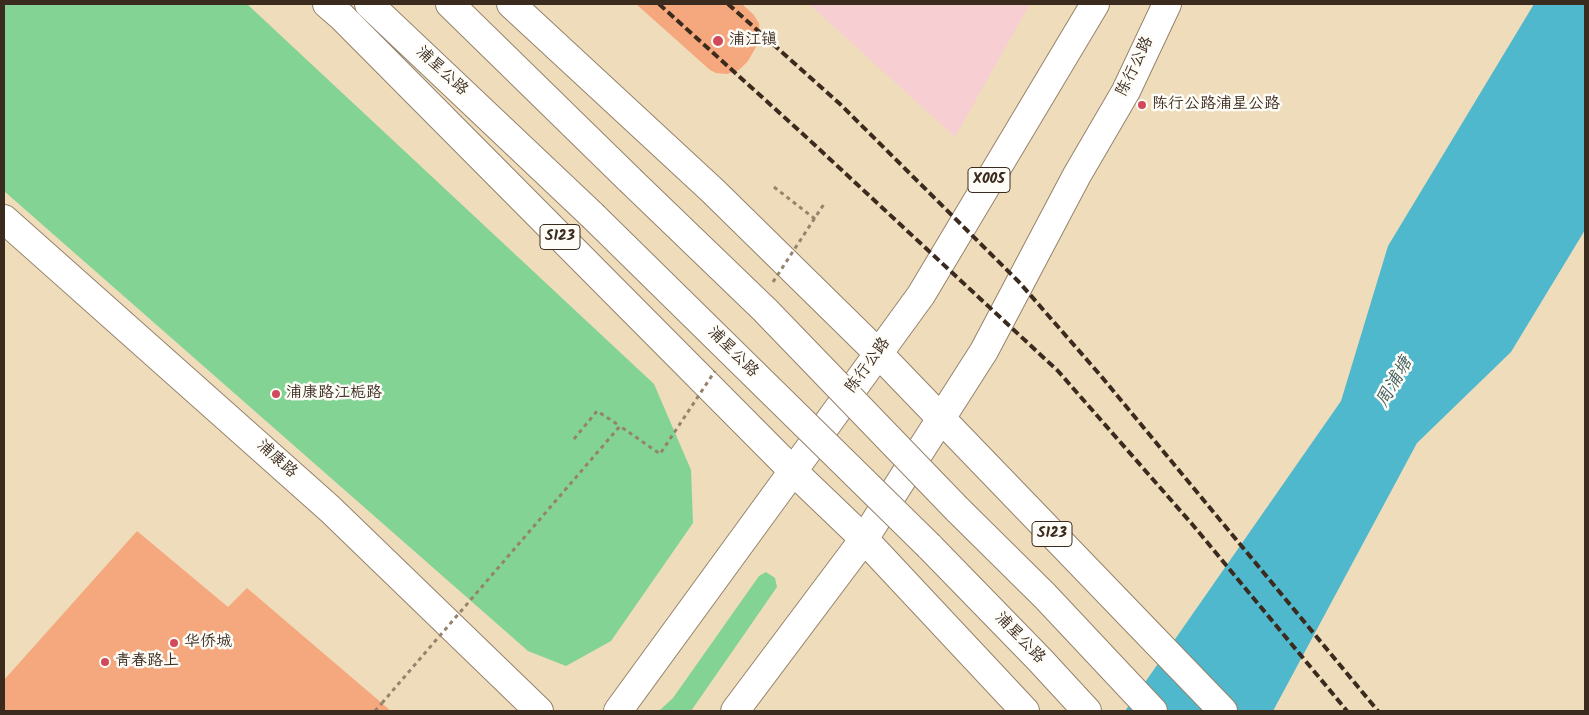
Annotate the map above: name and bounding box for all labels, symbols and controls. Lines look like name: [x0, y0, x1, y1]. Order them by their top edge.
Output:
place label: 浦江镇: [729, 31, 777, 51]
marker: 浦江镇: [711, 34, 725, 48]
street label: 陈行公路: [1113, 34, 1159, 100]
street label: 浦星公路: [411, 43, 471, 101]
place label: 陈行公路浦星公路: [1152, 95, 1280, 115]
marker: 陈行公路浦星公路: [1136, 99, 1148, 111]
road number: X005: [968, 168, 1010, 192]
road number: S123: [540, 224, 580, 250]
street label: 浦星公路: [703, 324, 761, 382]
street label: 陈行公路: [842, 334, 896, 398]
water label: 周浦塘: [1373, 354, 1419, 412]
place label: 浦康路江栀路: [286, 384, 382, 404]
marker: 浦康路江栀路: [270, 388, 282, 400]
street label: 浦康路: [252, 437, 300, 483]
road number: S123: [1032, 522, 1072, 546]
street label: 浦星公路: [990, 609, 1048, 669]
place label: 华侨城: [184, 633, 232, 653]
marker: 华侨城: [168, 637, 180, 649]
place label: 青春路上: [115, 652, 179, 672]
marker: 青春路上: [99, 656, 111, 668]

